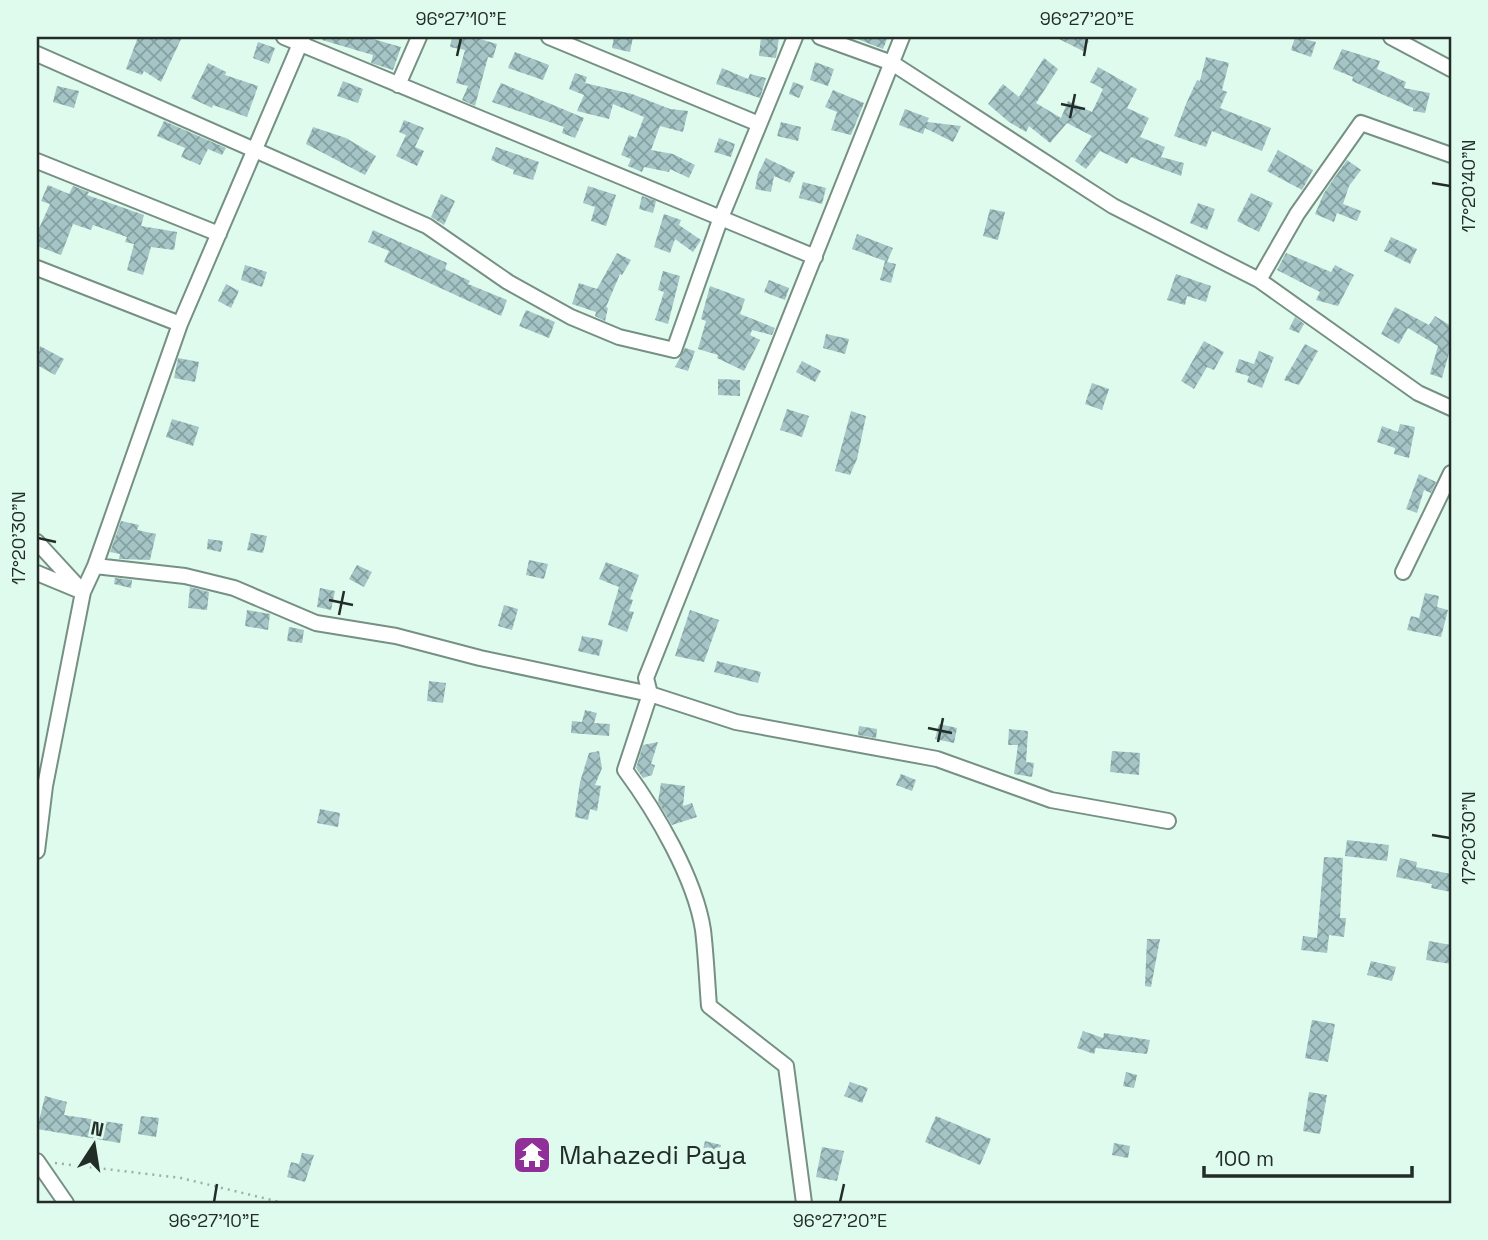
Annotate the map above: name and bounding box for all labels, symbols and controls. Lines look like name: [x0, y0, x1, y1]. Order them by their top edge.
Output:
text: 96°27'10"E: [415, 7, 507, 30]
text: 96°27'20"E: [1040, 7, 1134, 30]
text: 17°20'40"N: [1457, 139, 1480, 233]
text: 17°20'30"N: [7, 491, 30, 585]
text: 17°20'30"N: [1457, 791, 1480, 885]
north arrow: [60, 1110, 130, 1180]
text: N: [89, 1115, 106, 1142]
temple icon: Mahazedi Paya: [511, 1134, 553, 1176]
scale bar: [1204, 1135, 1413, 1179]
place label: Mahazedi Paya: [559, 1138, 746, 1172]
text: 100 m: [1215, 1145, 1274, 1172]
text: 96°27'10"E: [168, 1209, 260, 1232]
text: 96°27'20"E: [793, 1209, 887, 1232]

